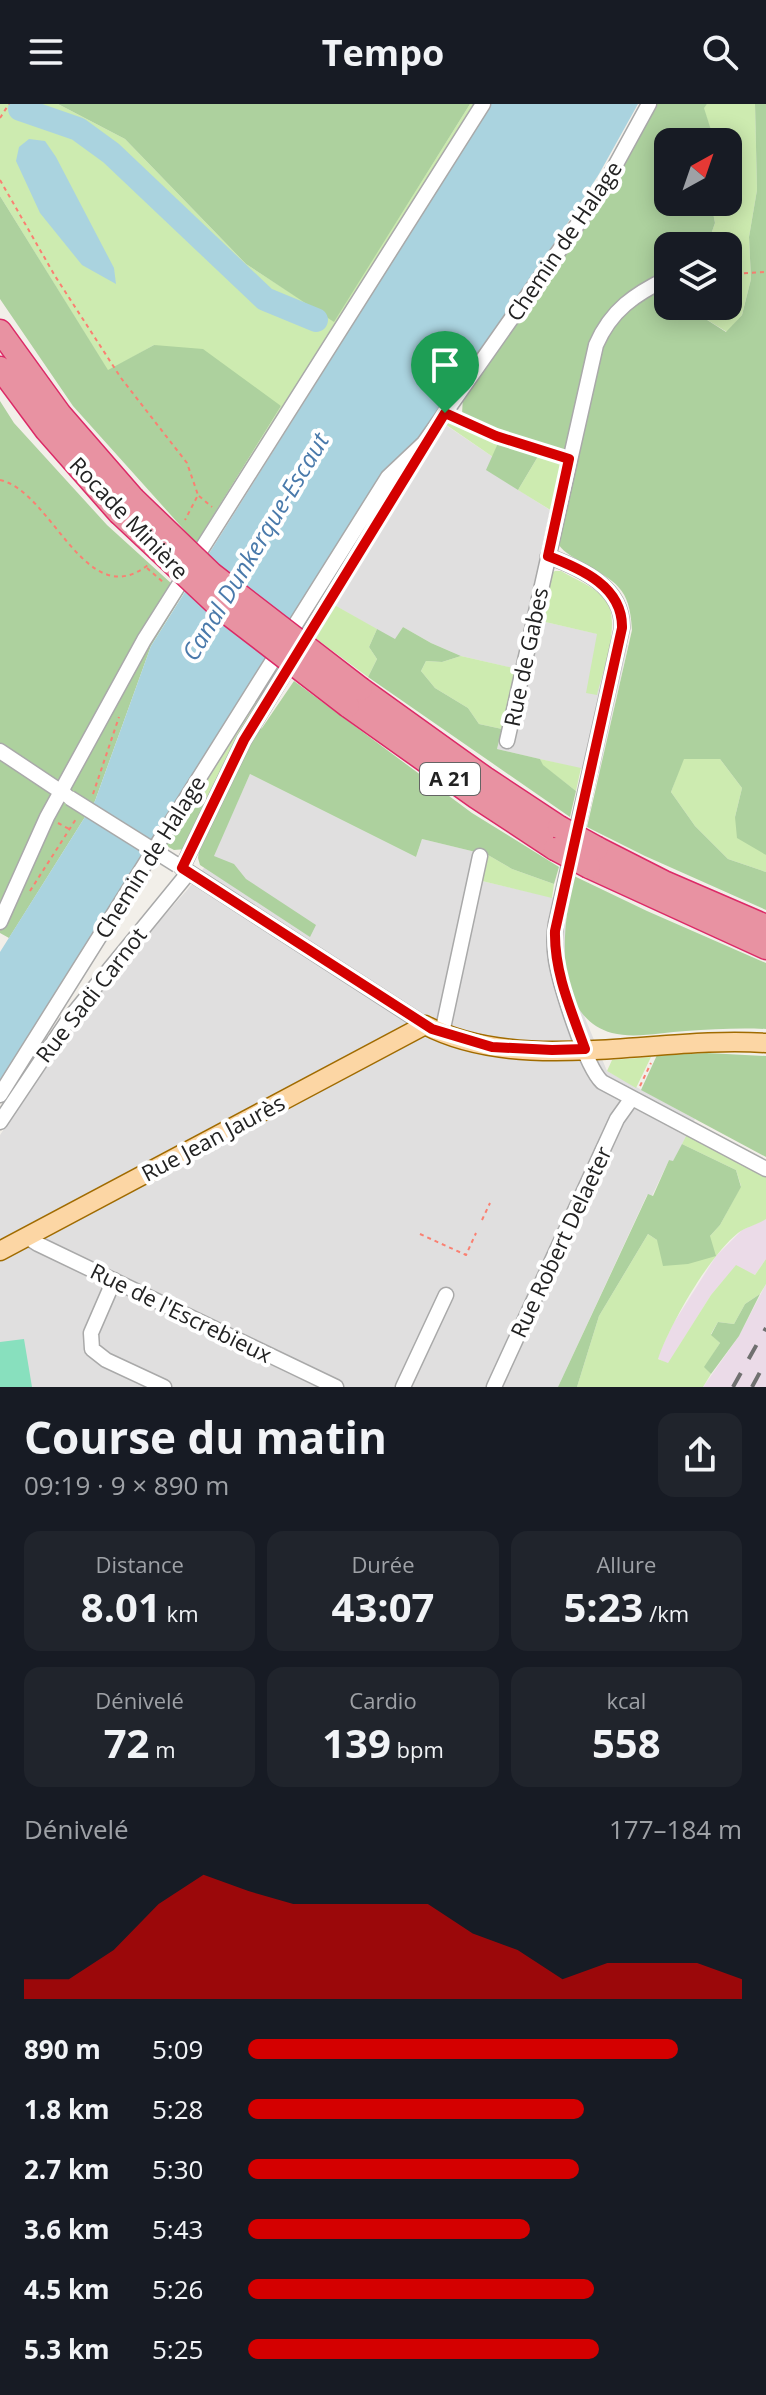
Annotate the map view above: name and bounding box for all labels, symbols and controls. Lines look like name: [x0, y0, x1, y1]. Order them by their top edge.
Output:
text: Tempo: [322, 28, 444, 77]
icon: menu: [24, 30, 68, 74]
icon: search: [698, 30, 742, 74]
north arrow: [654, 128, 742, 216]
map controls: [654, 128, 742, 320]
street label: Chemin de Halage: [498, 155, 628, 326]
button: layers: [654, 232, 742, 320]
pin: [411, 331, 479, 413]
icon: arrive: [423, 343, 467, 387]
water label: Canal Dunkerque-Escaut: [174, 425, 336, 666]
street label: Rocade Minière: [64, 450, 196, 585]
street label: Rue de Gabes: [496, 585, 554, 729]
road number: A 21: [420, 763, 480, 795]
street label: Chemin de Halage: [87, 769, 211, 944]
street label: Rue Sadi Carnot: [28, 920, 153, 1068]
street label: Rue Jean Jaurès: [136, 1087, 289, 1188]
street label: Rue Robert Delaeter: [503, 1141, 618, 1342]
street label: Rue de l'Escrebieux: [86, 1255, 277, 1369]
text: Course du matin: [24, 1407, 387, 1467]
button: share: [658, 1413, 742, 1497]
text: 09:19 · 9 × 890 m: [24, 1467, 229, 1503]
text: Distance: [95, 1549, 184, 1579]
text: Durée: [351, 1549, 415, 1579]
text: Allure: [596, 1549, 656, 1579]
text: 8.01: [81, 1579, 161, 1634]
text: 43:07: [332, 1579, 434, 1634]
text: 5:23: [563, 1579, 643, 1634]
text: km: [161, 1598, 199, 1628]
text: /km: [643, 1598, 689, 1628]
text: Dénivelé: [95, 1685, 184, 1715]
text: Cardio: [349, 1685, 417, 1715]
text: kcal: [606, 1685, 646, 1715]
text: 72: [104, 1715, 149, 1770]
text: 139: [322, 1715, 391, 1770]
text: 558: [592, 1715, 661, 1770]
text: m: [149, 1734, 176, 1764]
text: bpm: [391, 1734, 444, 1764]
text: Dénivelé: [24, 1811, 129, 1847]
text: 177–184 m: [609, 1811, 742, 1847]
text: 890 m: [24, 2031, 101, 2067]
text: 5:09: [152, 2031, 203, 2067]
text: 1.8 km: [24, 2091, 110, 2127]
text: 5:28: [152, 2091, 203, 2127]
text: 2.7 km: [24, 2151, 110, 2187]
text: 5:30: [152, 2151, 203, 2187]
text: 3.6 km: [24, 2211, 110, 2247]
text: 5:43: [152, 2211, 203, 2247]
text: 4.5 km: [24, 2271, 110, 2307]
text: 5:26: [152, 2271, 203, 2307]
text: 5.3 km: [24, 2331, 110, 2367]
text: 5:25: [152, 2331, 203, 2367]

